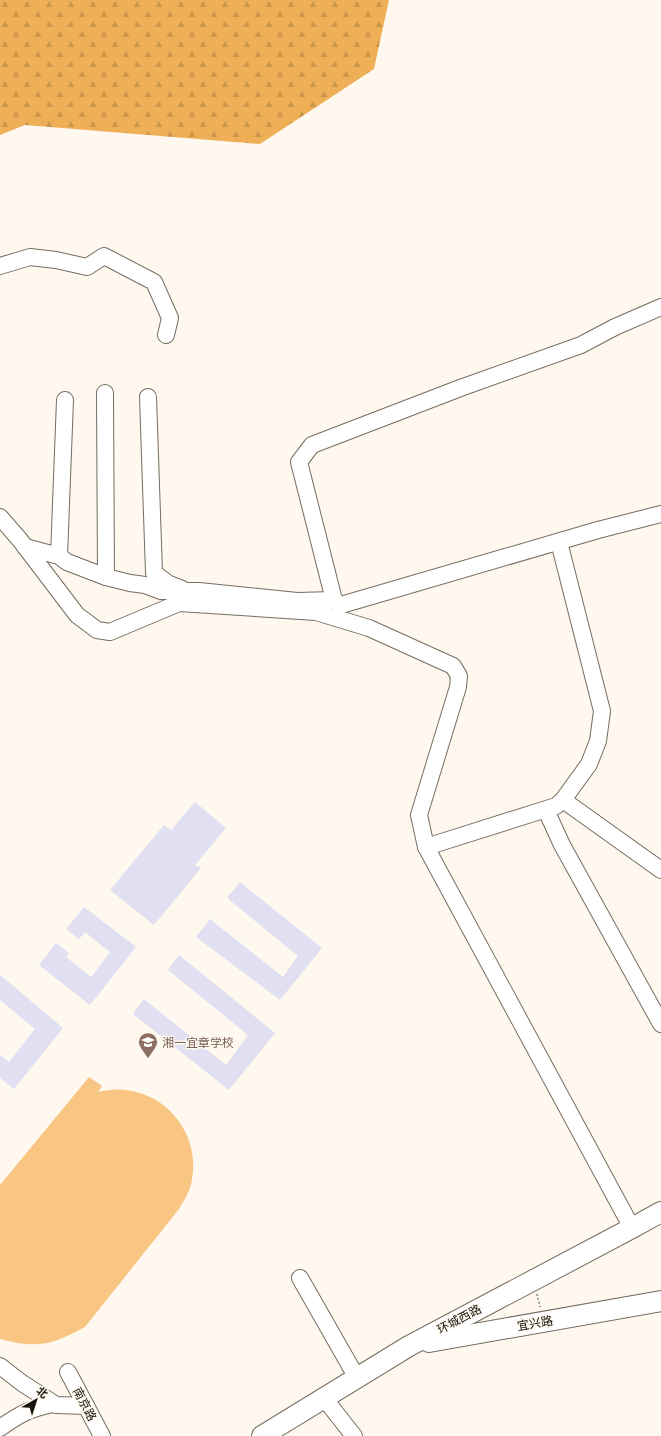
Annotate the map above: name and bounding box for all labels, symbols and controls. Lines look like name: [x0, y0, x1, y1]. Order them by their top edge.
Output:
school or university icon: 湘一宜章学校: [137, 1031, 159, 1059]
place label: 湘一宜章学校: [162, 1035, 234, 1050]
street label: 环城西路: [434, 1301, 484, 1337]
street label: 宜兴路: [516, 1312, 554, 1334]
north arrow: [16, 1380, 56, 1420]
text: 北: [34, 1383, 51, 1401]
street label: 南京路: [70, 1385, 100, 1423]

